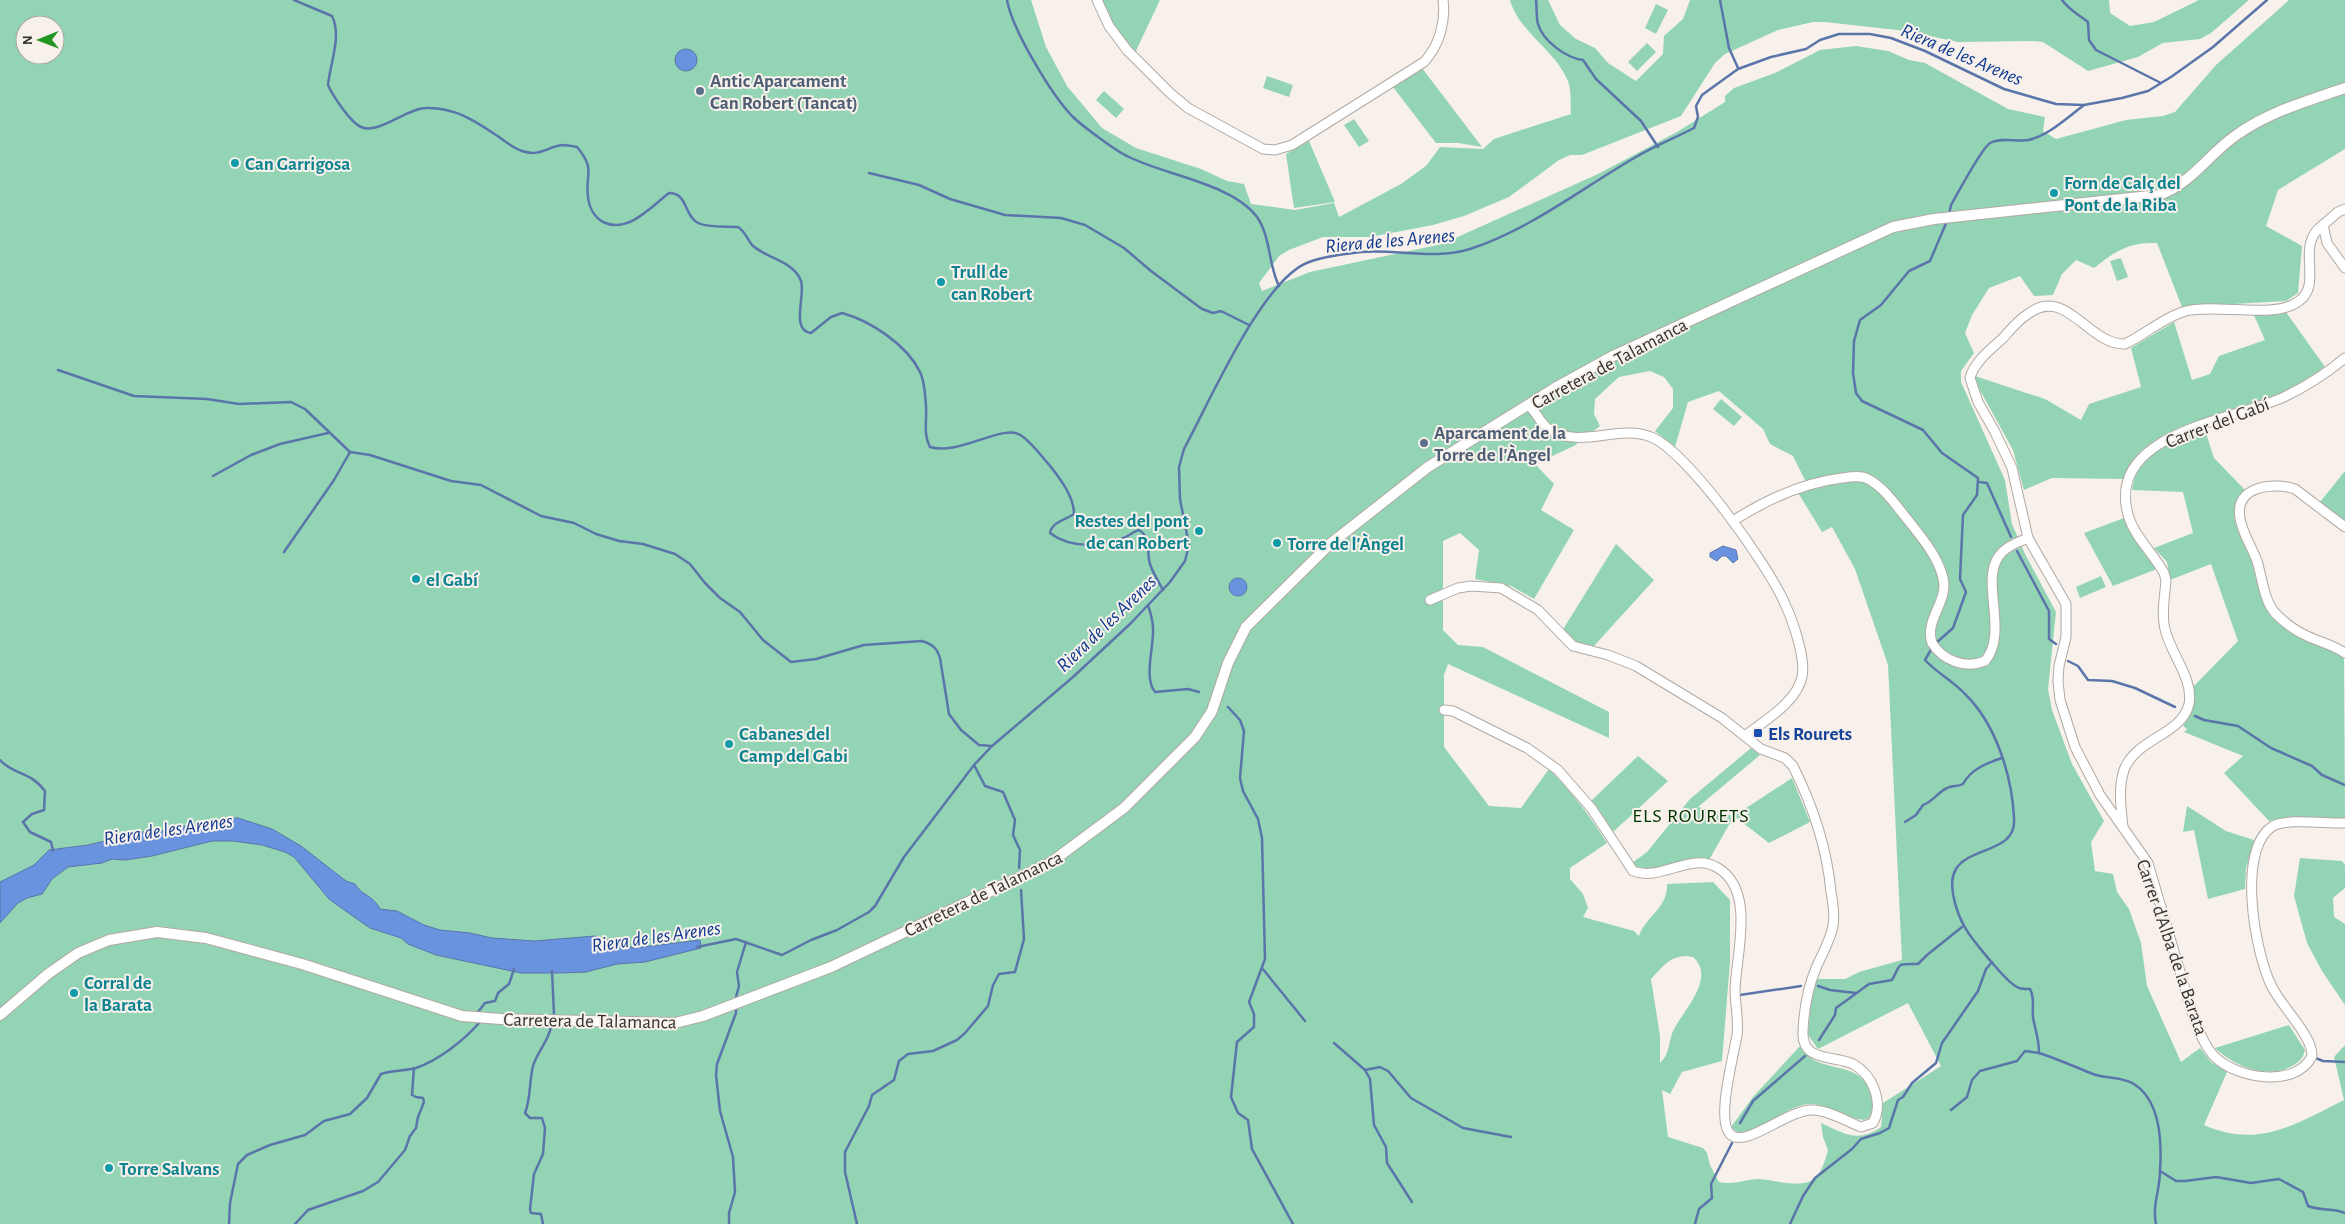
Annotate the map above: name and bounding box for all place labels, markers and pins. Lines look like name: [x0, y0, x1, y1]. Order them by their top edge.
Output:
place label: Antic Aparcament Can Robert (Tancat): [710, 72, 858, 113]
marker: Antic Aparcament Can Robert (Tancat): [694, 85, 706, 97]
place label: Can Garrigosa: [245, 155, 350, 174]
marker: Can Garrigosa: [229, 157, 241, 169]
place label: Forn de Calç del Pont de la Riba: [2064, 174, 2181, 215]
marker: Forn de Calç del Pont de la Riba: [2048, 187, 2060, 199]
place label: Trull de can Robert: [951, 263, 1033, 304]
marker: Trull de can Robert: [935, 276, 947, 288]
place label: Aparcament de la Torre de l'Àngel: [1434, 424, 1566, 465]
marker: Aparcament de la Torre de l'Àngel: [1418, 437, 1430, 449]
place label: Restes del pont de can Robert: [1074, 512, 1190, 553]
marker: Restes del pont de can Robert: [1193, 525, 1205, 537]
place label: Torre de l'Àngel: [1287, 533, 1404, 554]
marker: Torre de l'Àngel: [1271, 537, 1283, 549]
place label: el Gabí: [426, 571, 479, 590]
marker: el Gabí: [410, 573, 422, 585]
place label: Cabanes del Camp del Gabi: [739, 725, 848, 766]
place label: Els Rourets: [1768, 725, 1852, 744]
marker: Els Rourets: [1752, 727, 1764, 739]
marker: Cabanes del Camp del Gabi: [723, 738, 735, 750]
place label: Corral de la Barata: [84, 974, 152, 1015]
marker: Corral de la Barata: [68, 987, 80, 999]
place label: Torre Salvans: [119, 1160, 220, 1179]
marker: Torre Salvans: [103, 1162, 115, 1174]

